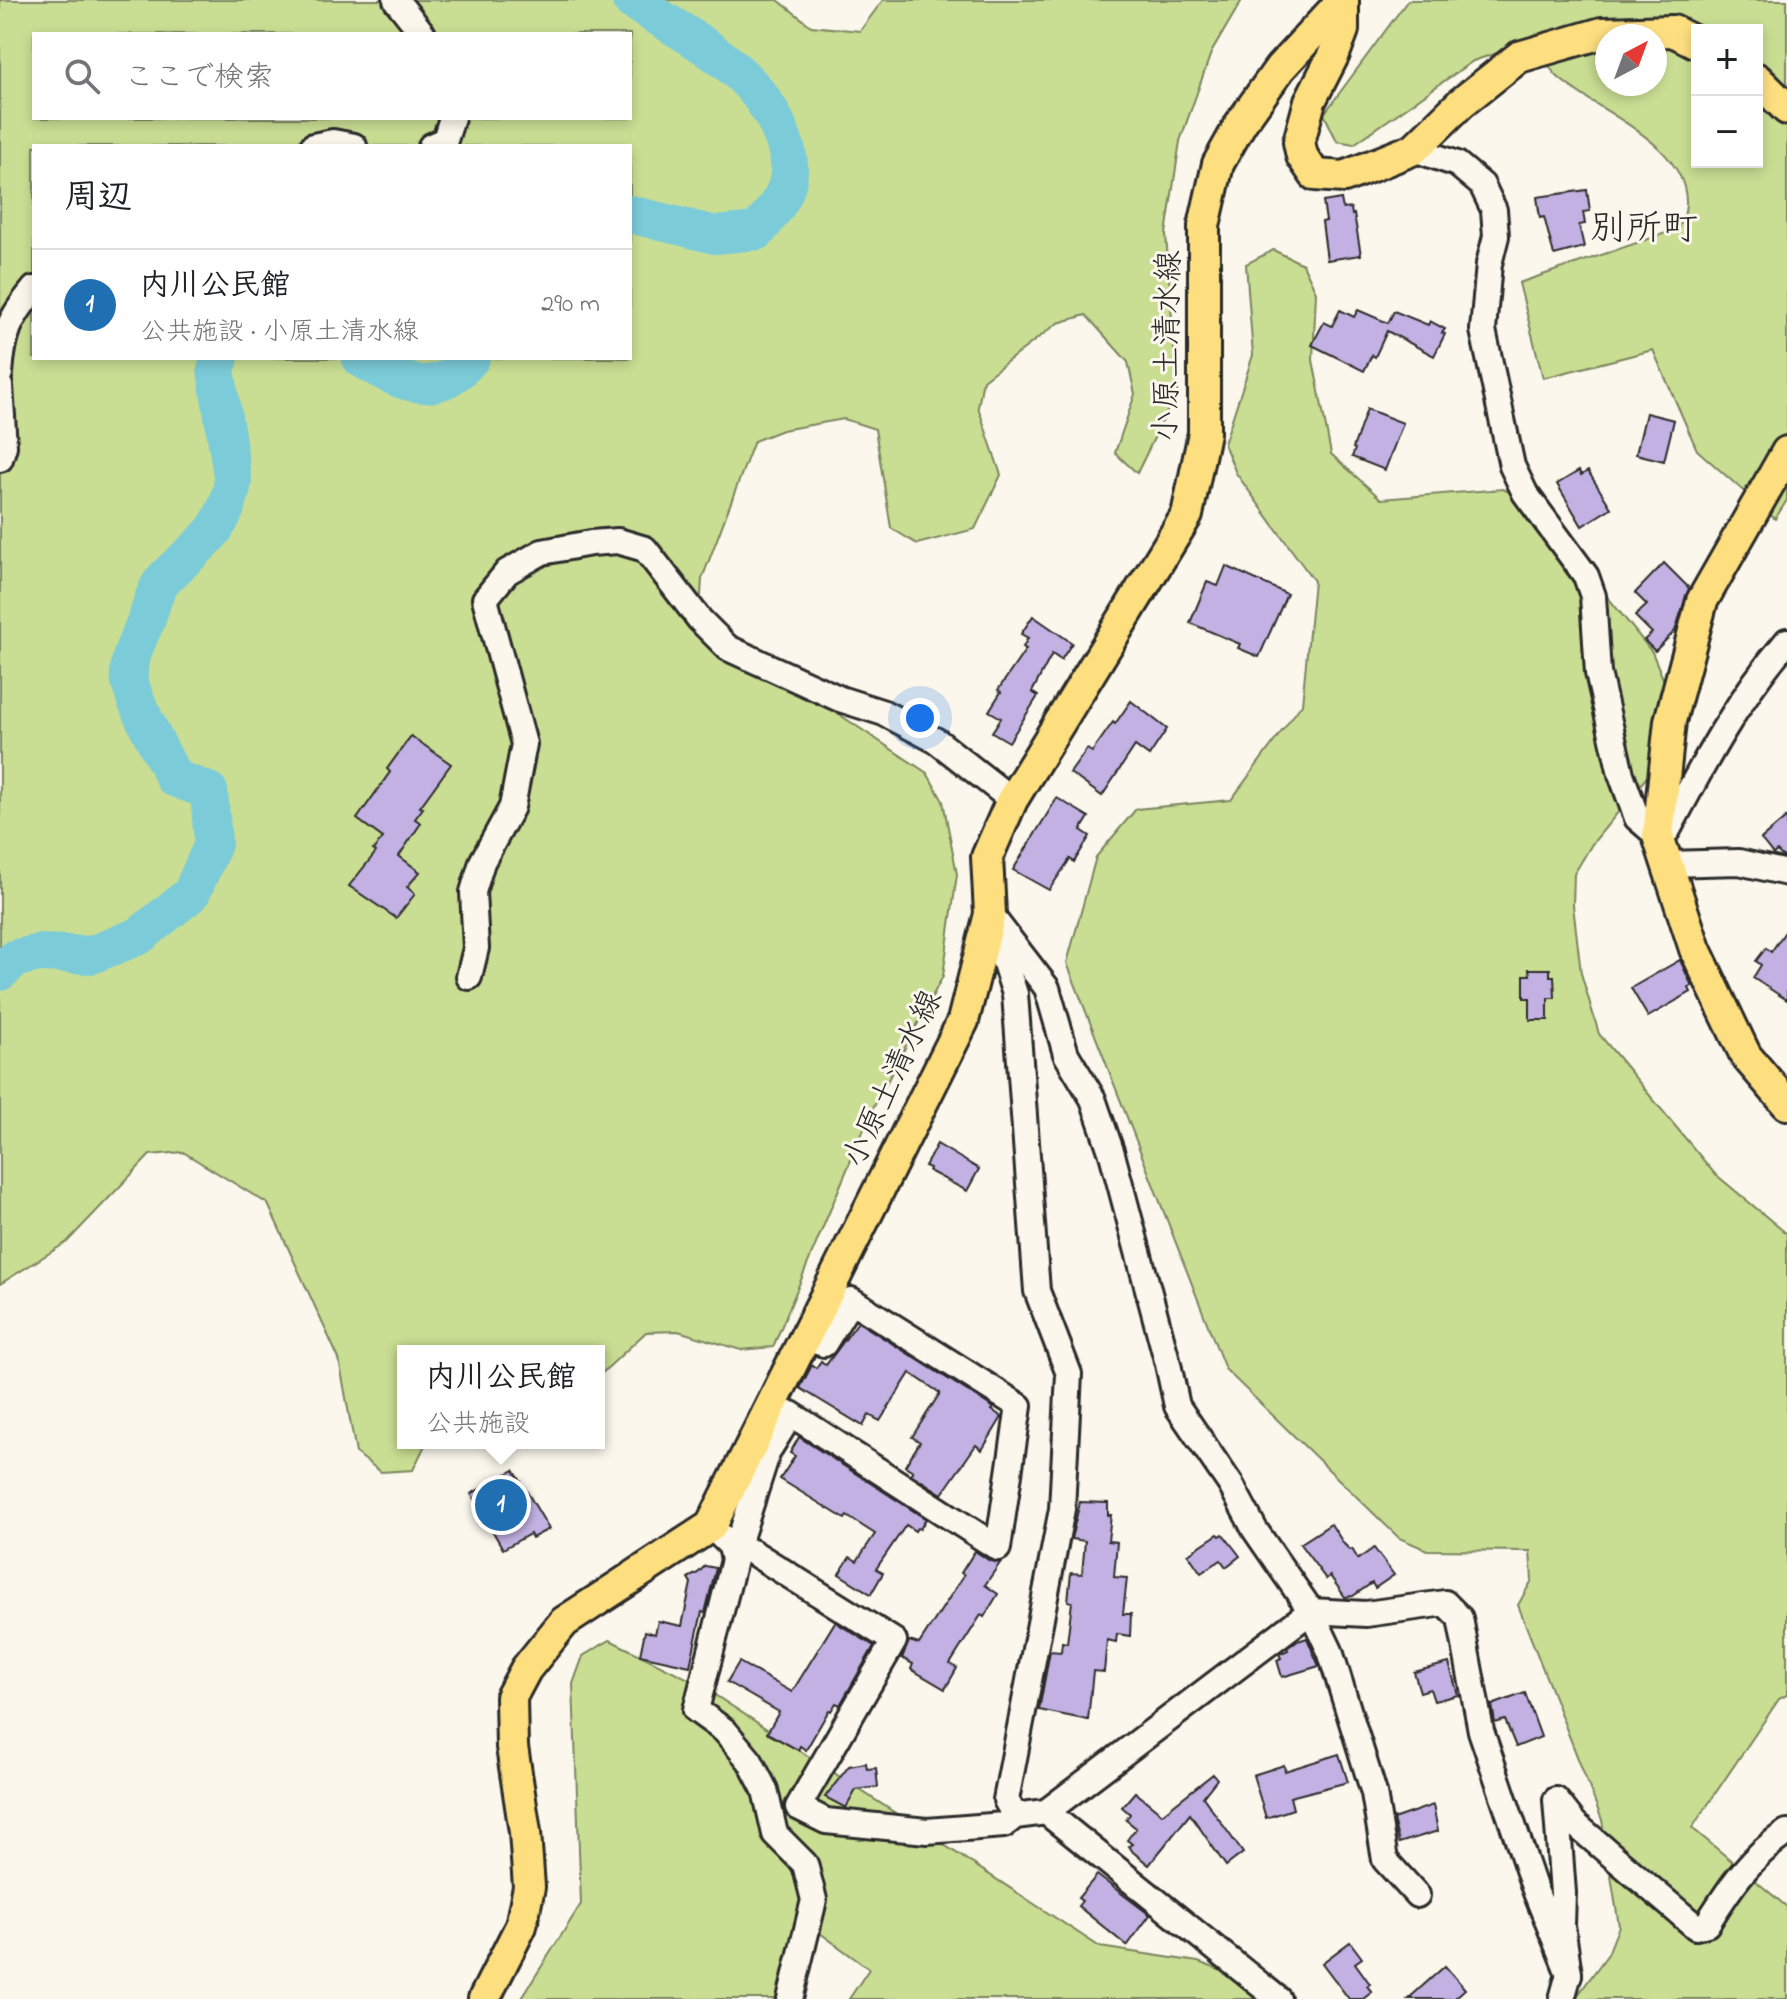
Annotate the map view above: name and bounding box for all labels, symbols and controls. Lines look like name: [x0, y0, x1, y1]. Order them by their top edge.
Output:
north arrow: [1595, 24, 1667, 96]
map controls: [1691, 24, 1763, 168]
button: +: [1691, 24, 1763, 96]
search box: [32, 32, 632, 120]
icon: search: [60, 54, 104, 98]
text: ここで検索: [124, 57, 274, 101]
button: −: [1691, 96, 1763, 168]
text: 周辺: [64, 174, 132, 224]
district label: 別所町: [1590, 204, 1698, 257]
street label: 小原土清水線: [1144, 250, 1195, 442]
text: 内川公民館: [140, 265, 290, 309]
text: 1: [86, 286, 94, 324]
text: 290 m: [541, 286, 600, 324]
text: 公共施設 · 小原土清水線: [140, 314, 419, 352]
your location: [900, 698, 940, 738]
street label: 小原土清水線: [832, 983, 956, 1176]
popup: [397, 1345, 605, 1449]
text: 内川公民館: [426, 1357, 576, 1401]
text: 公共施設: [426, 1406, 530, 1444]
pin: 1: [475, 1475, 527, 1535]

